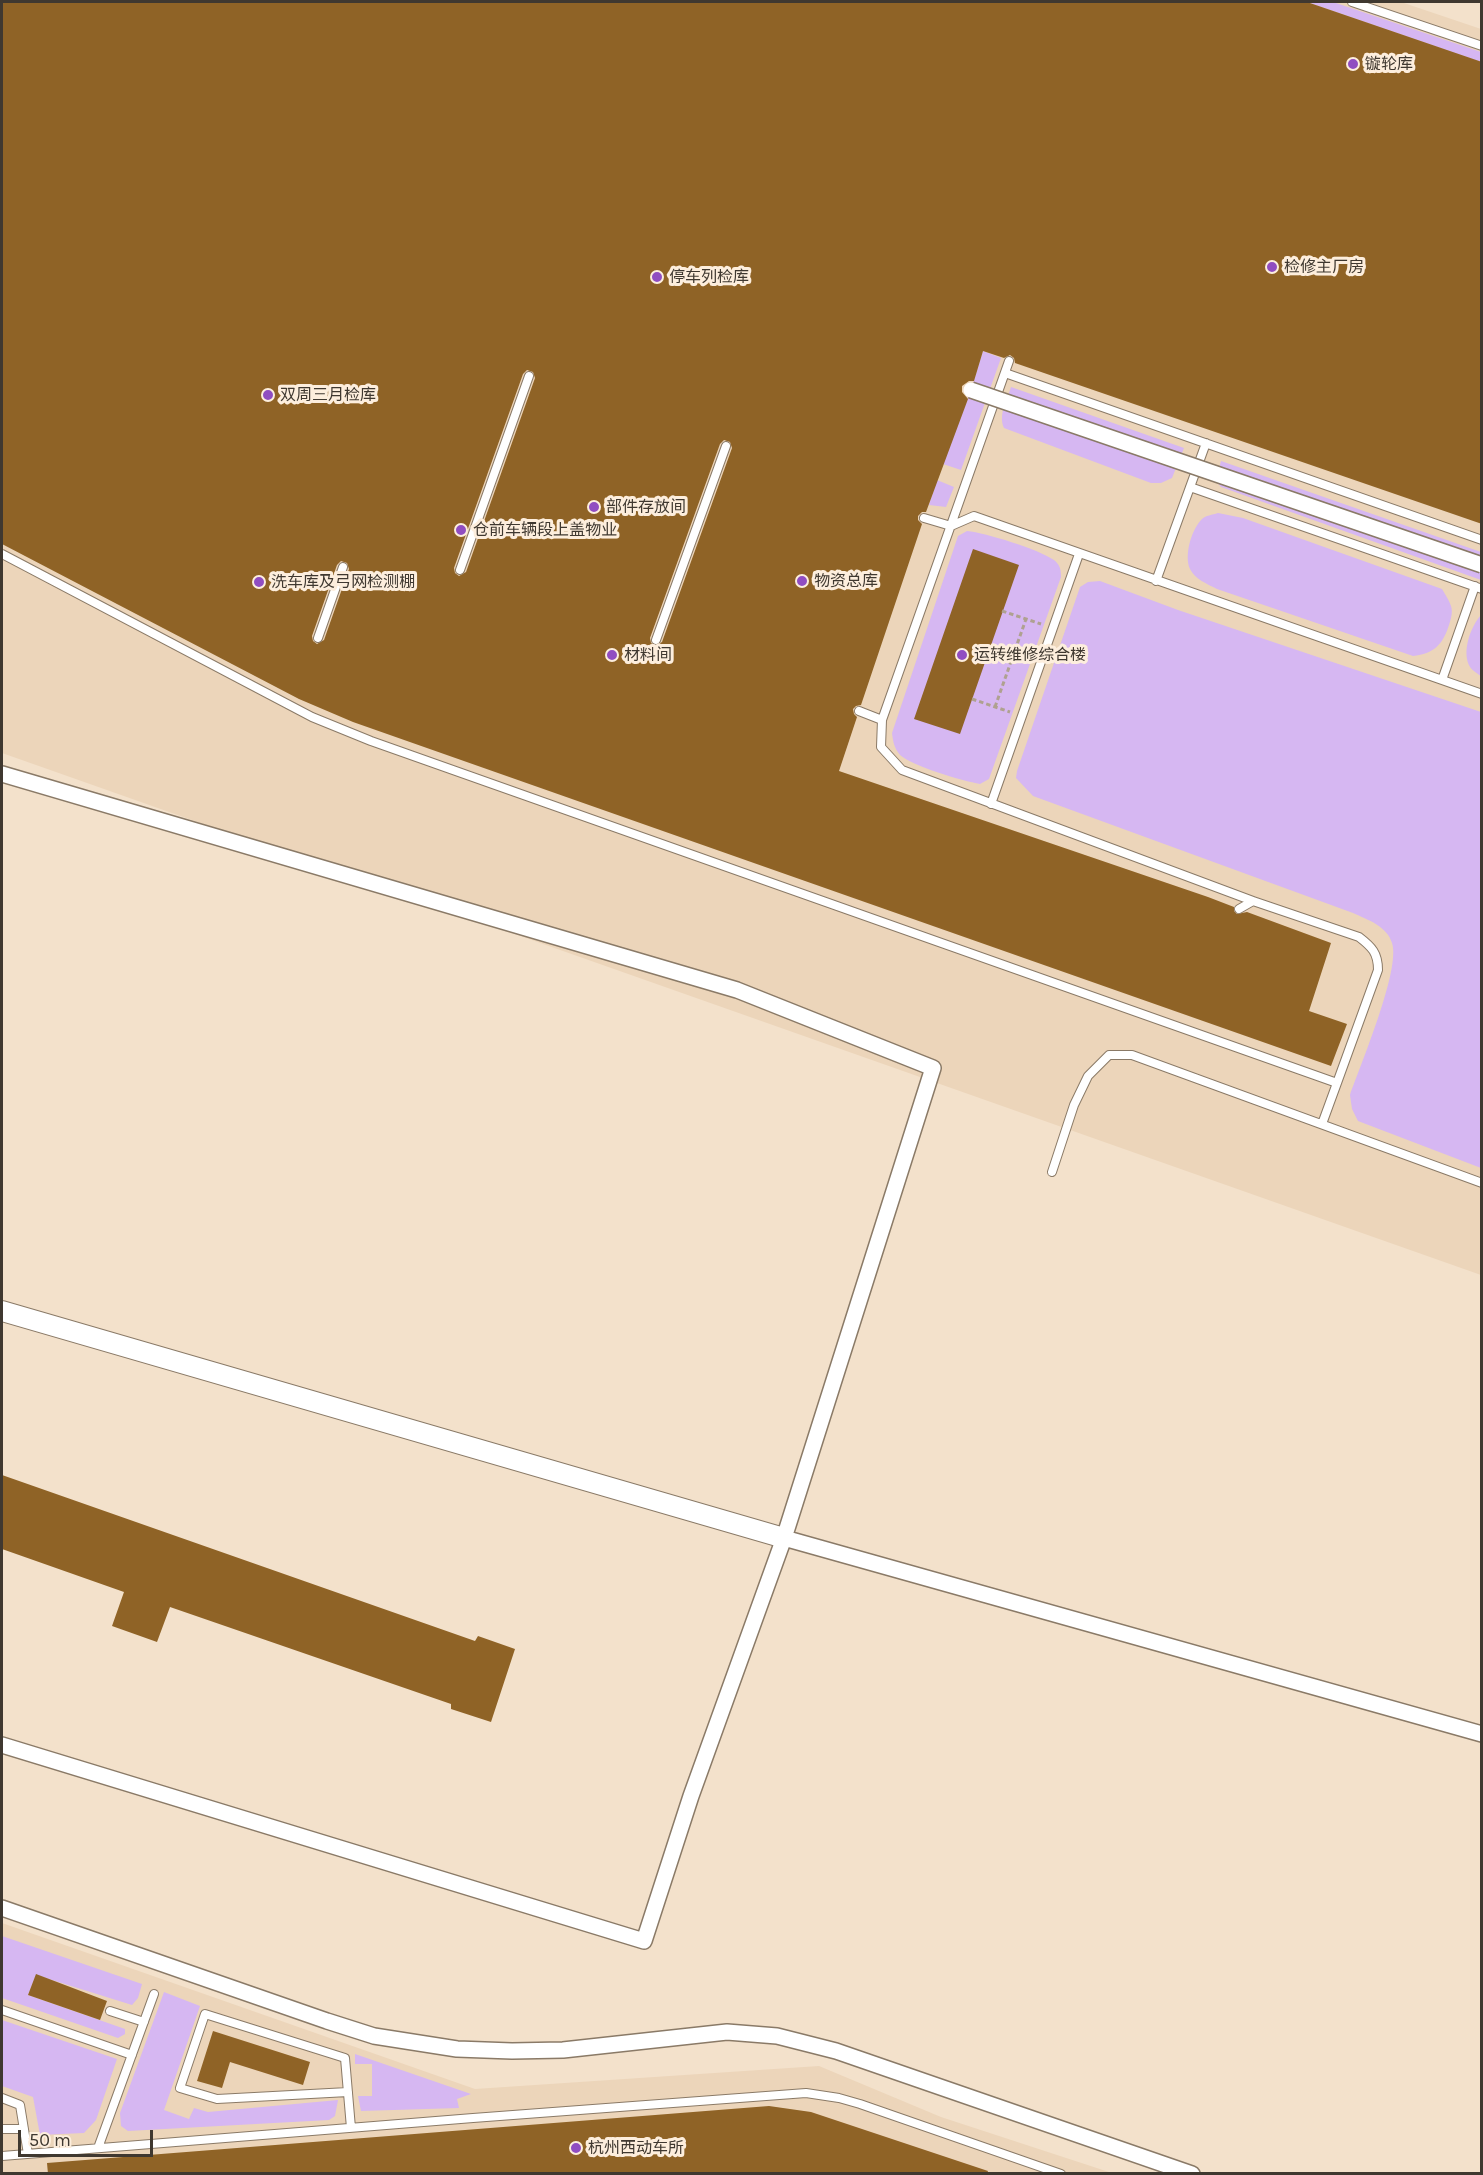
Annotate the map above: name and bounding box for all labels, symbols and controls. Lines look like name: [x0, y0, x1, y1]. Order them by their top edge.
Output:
place label: 镟轮库: [1365, 54, 1413, 74]
marker: 镟轮库: [1346, 57, 1360, 71]
place label: 检修主厂房: [1284, 257, 1364, 277]
marker: 检修主厂房: [1265, 260, 1279, 274]
place label: 停车列检库: [669, 267, 749, 287]
marker: 停车列检库: [650, 270, 664, 284]
place label: 双周三月检库: [280, 385, 376, 405]
marker: 双周三月检库: [261, 388, 275, 402]
place label: 部件存放间: [606, 497, 686, 517]
marker: 部件存放间: [587, 500, 601, 514]
place label: 仓前车辆段上盖物业: [473, 520, 617, 540]
marker: 仓前车辆段上盖物业: [454, 523, 468, 537]
place label: 物资总库: [814, 571, 878, 591]
place label: 洗车库及弓网检测棚: [271, 572, 415, 592]
marker: 物资总库: [795, 574, 809, 588]
marker: 洗车库及弓网检测棚: [252, 575, 266, 589]
place label: 材料间: [624, 645, 672, 665]
place label: 运转维修综合楼: [974, 645, 1086, 665]
marker: 材料间: [605, 648, 619, 662]
marker: 运转维修综合楼: [955, 648, 969, 662]
scale bar: [21, 2118, 156, 2156]
text: 50 m: [29, 2129, 71, 2151]
place label: 杭州西动车所: [588, 2138, 684, 2158]
marker: 杭州西动车所: [569, 2141, 583, 2155]

